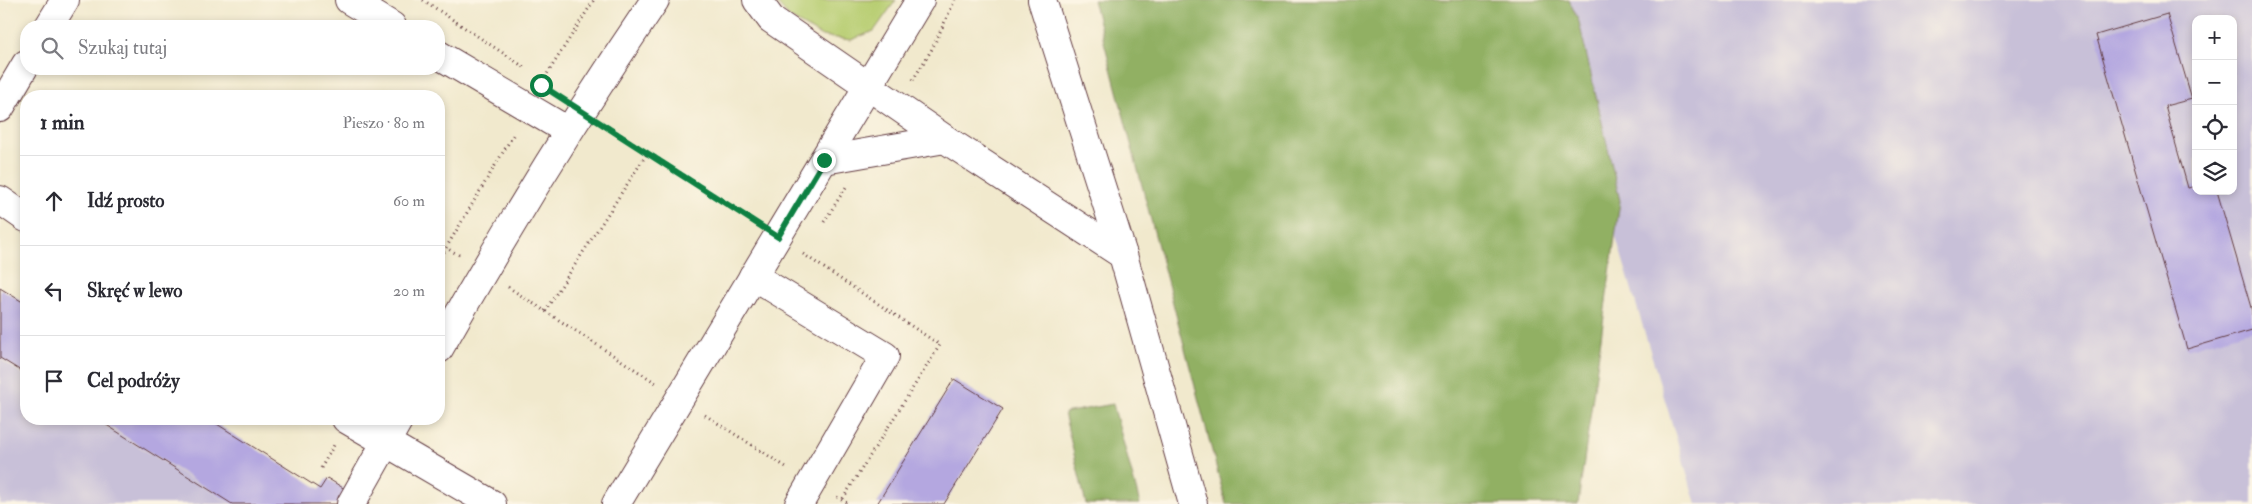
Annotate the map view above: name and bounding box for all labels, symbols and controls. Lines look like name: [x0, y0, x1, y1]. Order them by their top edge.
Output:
map controls: [2192, 15, 2237, 195]
button: +: [2192, 15, 2237, 60]
search box: [20, 20, 445, 75]
icon: search: [38, 34, 66, 62]
text: Szukaj tutaj: [78, 36, 167, 60]
button: −: [2192, 60, 2237, 105]
route start: [530, 74, 553, 97]
button: locate: [2192, 105, 2237, 150]
text: 1 min: [40, 109, 85, 136]
text: Pieszo · 80 m: [343, 113, 425, 133]
route end: [813, 149, 836, 172]
button: layers: [2192, 150, 2237, 195]
icon: ahead: [40, 187, 68, 215]
text: Idź prosto: [87, 189, 164, 213]
text: 60 m: [393, 191, 425, 211]
icon: left: [40, 277, 68, 305]
text: Skręć w lewo: [87, 279, 182, 303]
text: 20 m: [393, 281, 425, 301]
icon: arrive: [40, 367, 68, 395]
text: Cel podróży: [87, 369, 180, 393]

